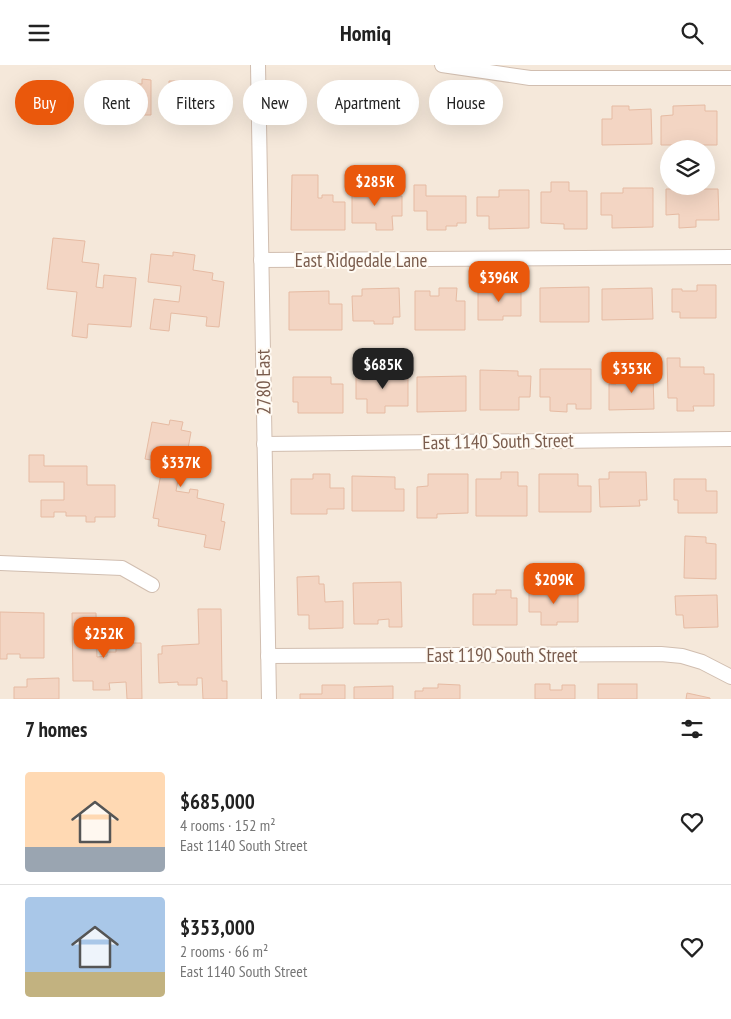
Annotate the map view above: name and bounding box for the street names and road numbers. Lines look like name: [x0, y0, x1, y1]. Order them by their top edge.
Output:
street label: East Ridgedale Lane: [295, 248, 427, 272]
street label: 2780 East: [250, 348, 276, 415]
street label: East 1140 South Street: [422, 428, 575, 454]
street label: East 1190 South Street: [426, 643, 578, 667]

